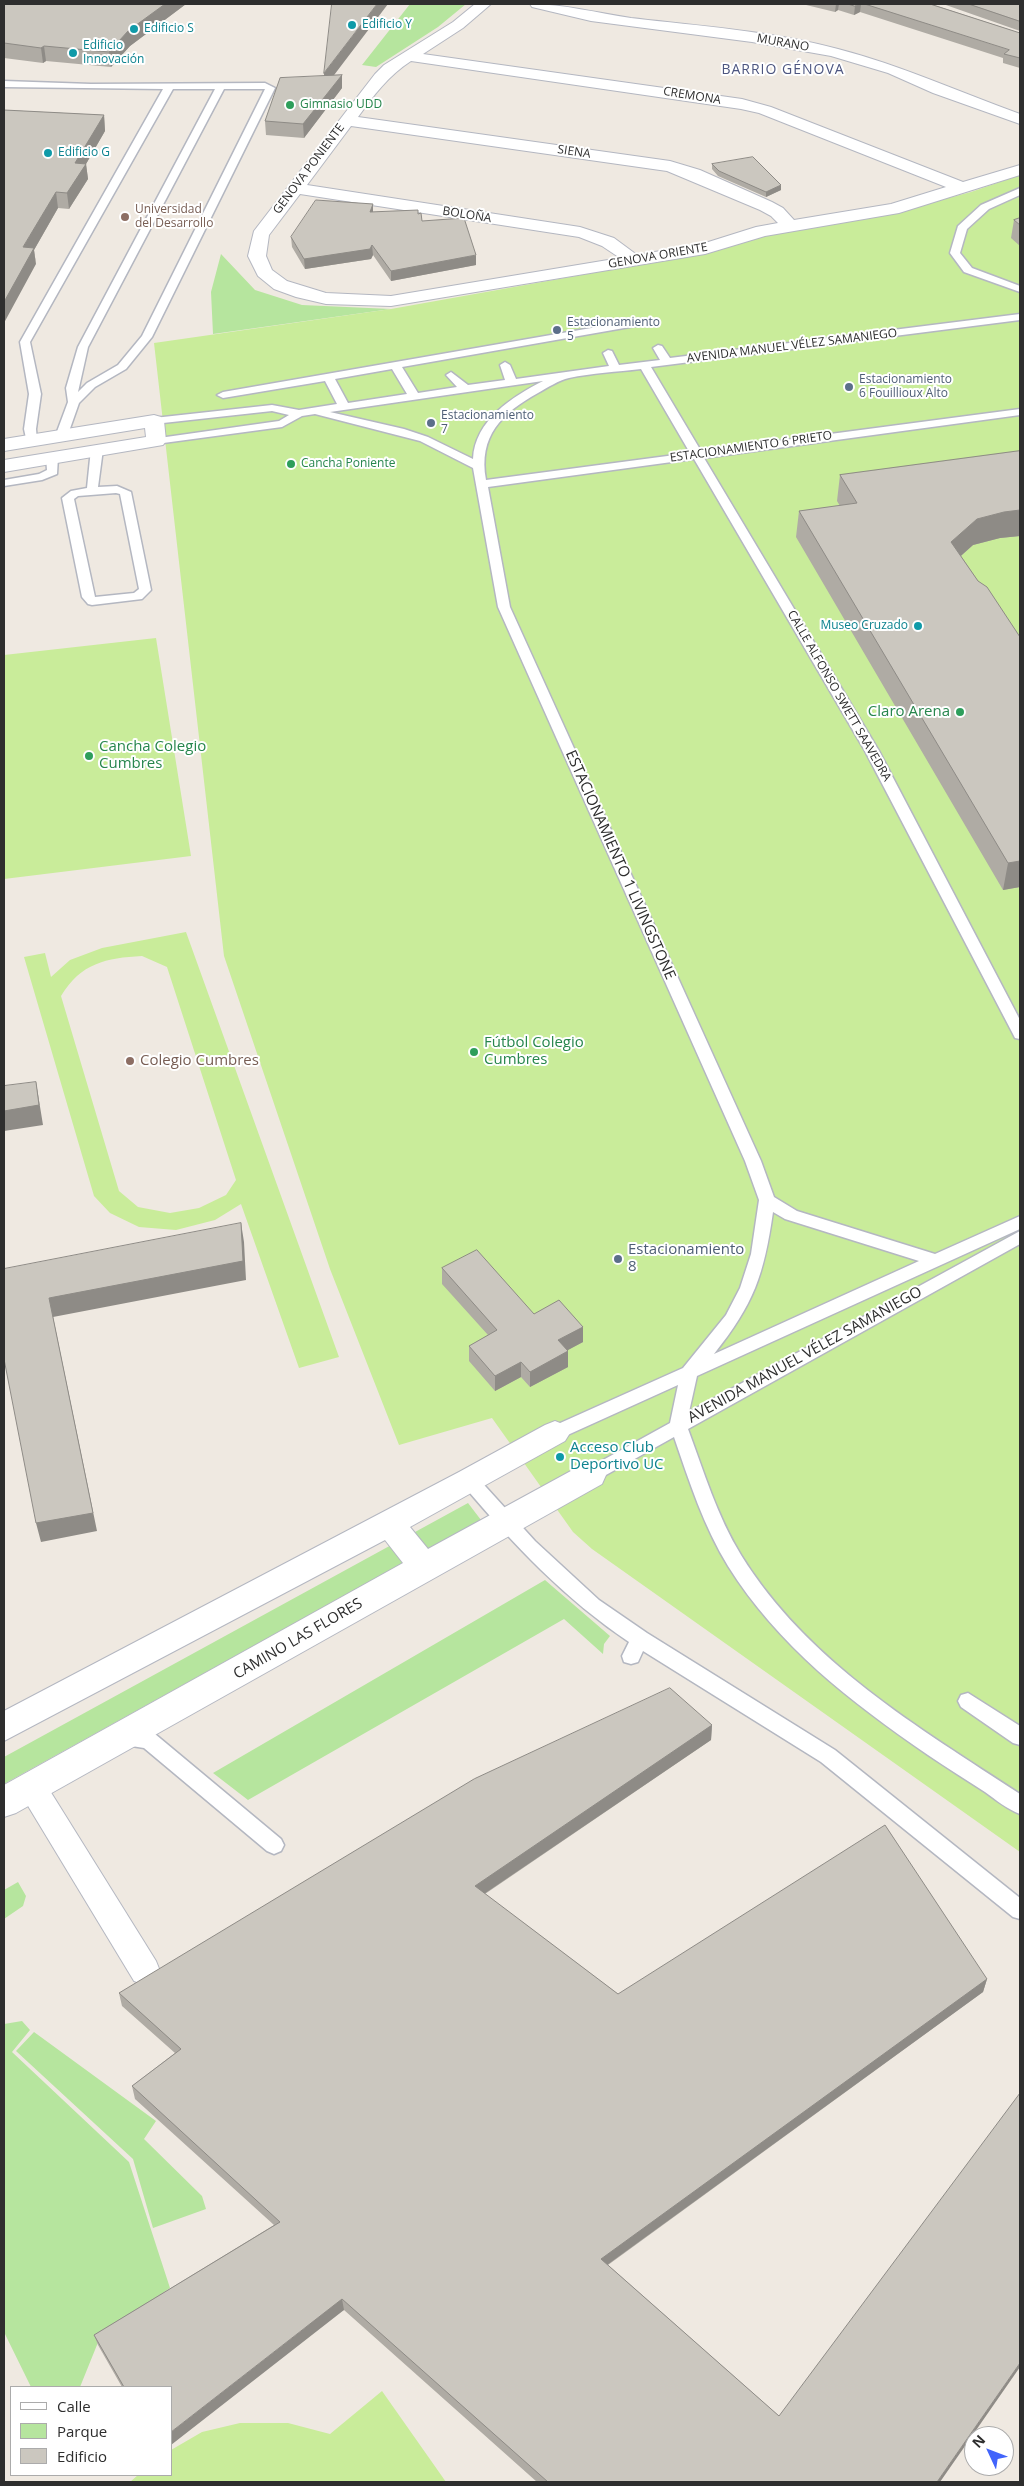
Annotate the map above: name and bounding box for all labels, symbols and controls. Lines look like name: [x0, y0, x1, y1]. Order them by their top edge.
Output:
place label: Edificio Y: [362, 18, 412, 32]
marker: Edificio Y: [346, 19, 358, 31]
place label: Edificio S: [144, 22, 194, 36]
marker: Edificio S: [128, 23, 140, 35]
street label: MURANO: [756, 31, 810, 55]
place label: Edificio Innovación: [83, 39, 144, 67]
marker: Edificio Innovación: [67, 47, 79, 59]
district label: BARRIO GÉNOVA: [720, 62, 846, 78]
street label: CREMONA: [662, 84, 722, 108]
place label: Gimnasio UDD: [300, 98, 382, 112]
marker: Gimnasio UDD: [284, 99, 296, 111]
street label: GENOVA PONIENTE: [270, 121, 348, 217]
street label: SIENA: [557, 143, 591, 161]
place label: Edificio G: [58, 146, 110, 160]
marker: Edificio G: [42, 147, 54, 159]
place label: Universidad del Desarrollo: [135, 203, 213, 231]
street label: BOLOÑA: [442, 204, 492, 226]
marker: Universidad del Desarrollo: [119, 211, 131, 223]
street label: GENOVA ORIENTE: [607, 240, 709, 272]
place label: Estacionamiento 5: [567, 316, 660, 344]
marker: Estacionamiento 5: [551, 324, 563, 336]
street label: AVENIDA MANUEL VÉLEZ SAMANIEGO: [686, 326, 898, 366]
place label: Estacionamiento 6 Fouillioux Alto: [859, 373, 952, 401]
marker: Estacionamiento 6 Fouillioux Alto: [843, 381, 855, 393]
place label: Estacionamiento 7: [441, 409, 534, 437]
marker: Estacionamiento 7: [425, 417, 437, 429]
street label: ESTACIONAMIENTO 6 PRIETO: [669, 428, 833, 466]
place label: Cancha Poniente: [301, 457, 395, 471]
marker: Cancha Poniente: [285, 458, 297, 470]
street label: CALLE ALFONSO SWETT SAAVEDRA: [784, 608, 894, 784]
place label: Museo Cruzado: [820, 619, 908, 633]
marker: Museo Cruzado: [912, 620, 924, 632]
place label: Claro Arena: [868, 703, 950, 721]
marker: Claro Arena: [954, 706, 966, 718]
place label: Cancha Colegio Cumbres: [99, 738, 206, 773]
street label: ESTACIONAMIENTO 1 LIVINGSTONE: [561, 748, 679, 982]
marker: Cancha Colegio Cumbres: [83, 750, 95, 762]
place label: Fútbol Colegio Cumbres: [484, 1034, 584, 1069]
marker: Fútbol Colegio Cumbres: [468, 1046, 480, 1058]
place label: Colegio Cumbres: [140, 1052, 259, 1070]
marker: Colegio Cumbres: [124, 1055, 136, 1067]
place label: Estacionamiento 8: [628, 1241, 744, 1276]
marker: Estacionamiento 8: [612, 1253, 624, 1265]
street label: AVENIDA MANUEL VÉLEZ SAMANIEGO: [685, 1283, 925, 1427]
place label: Acceso Club Deportivo UC: [570, 1439, 664, 1474]
marker: Acceso Club Deportivo UC: [554, 1451, 566, 1463]
street label: CAMINO LAS FLORES: [230, 1595, 366, 1683]
legend: [10, 2386, 172, 2476]
text: Calle: [57, 2396, 91, 2416]
text: Parque: [57, 2421, 107, 2441]
north arrow: [964, 2426, 1014, 2476]
text: N: [968, 2430, 989, 2452]
text: Edificio: [57, 2446, 107, 2466]

